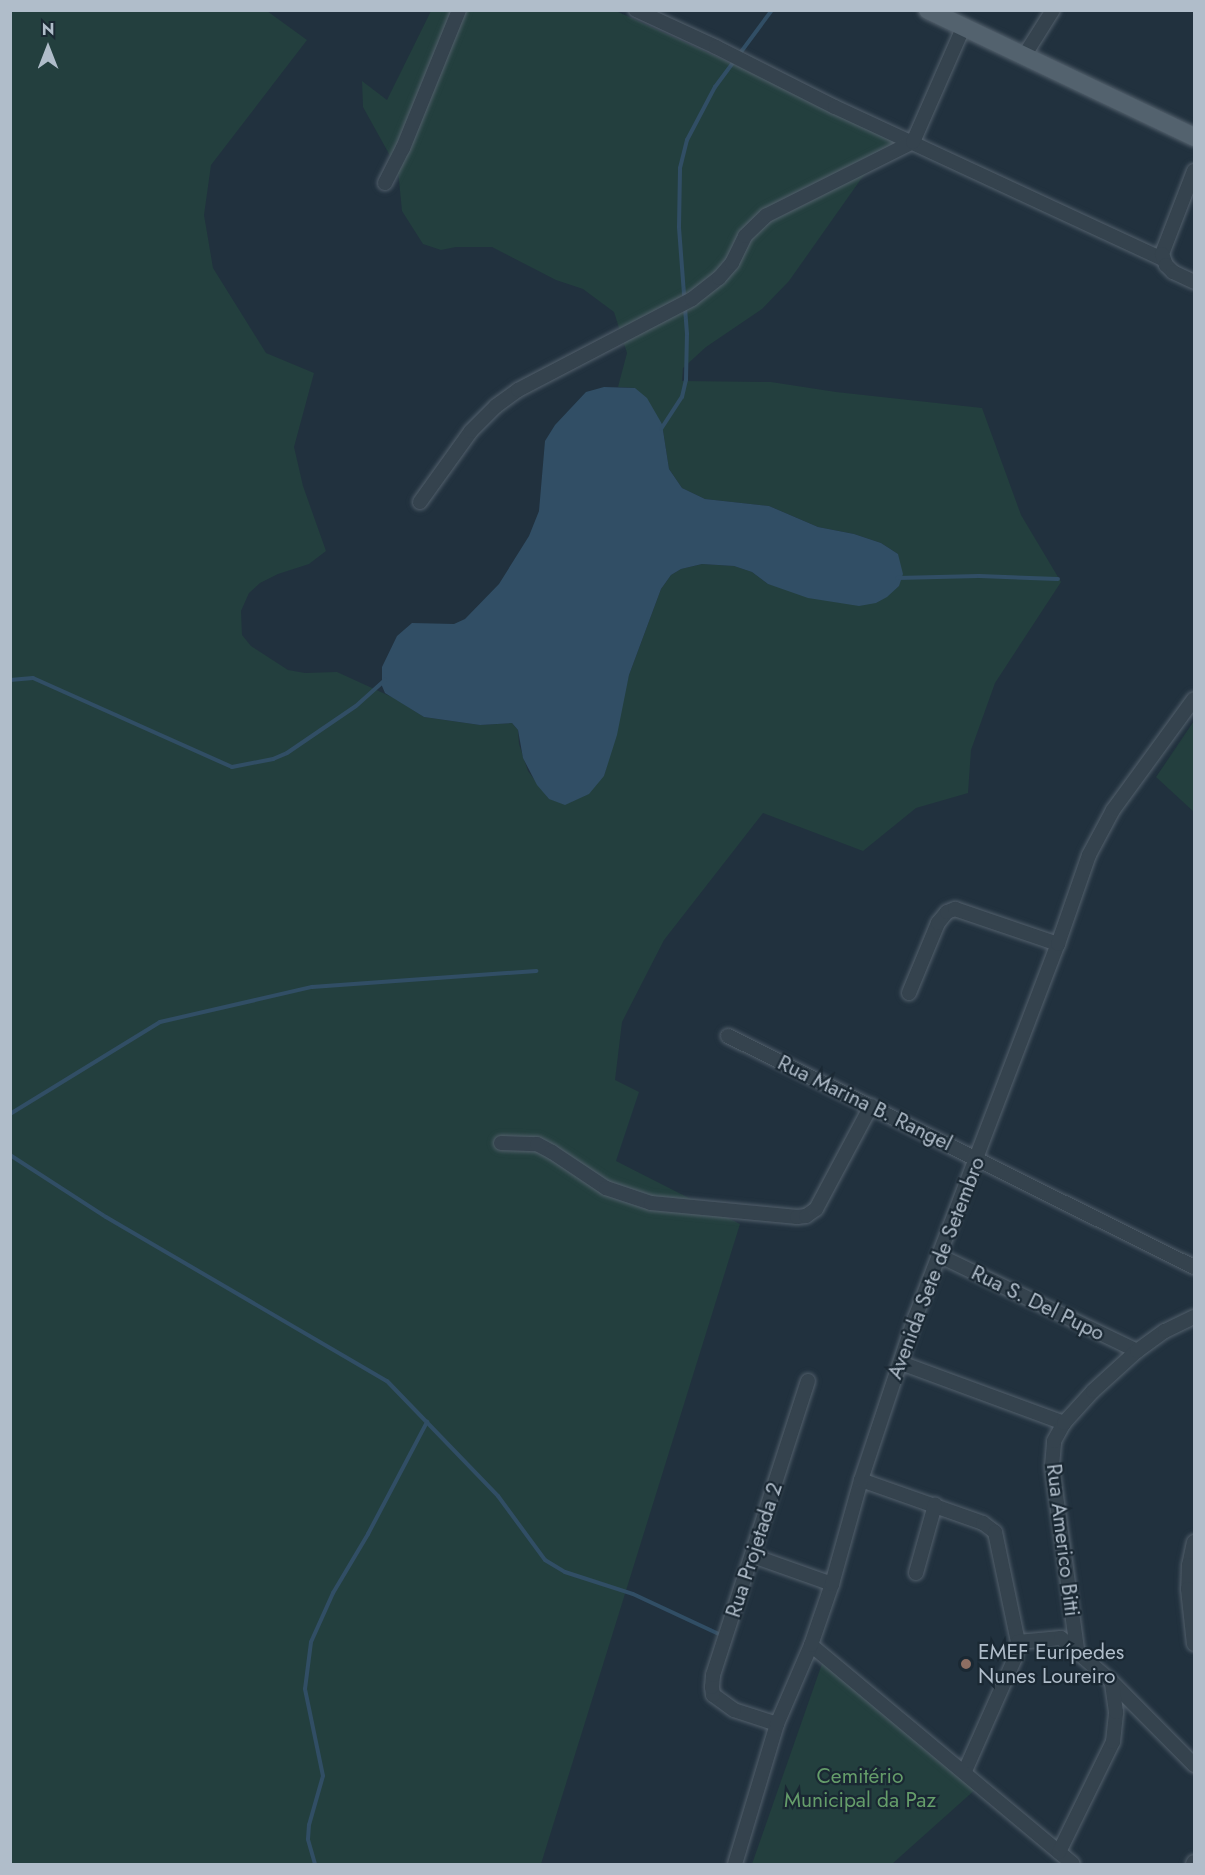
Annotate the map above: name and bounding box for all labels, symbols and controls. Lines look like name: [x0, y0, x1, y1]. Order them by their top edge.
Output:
north arrow: [18, 18, 78, 78]
text: N: [42, 18, 54, 41]
street label: Rua Marina B. Rangel: [774, 1050, 956, 1156]
street label: Avenida Sete de Setembro: [882, 1153, 990, 1383]
street label: Rua S. Del Pupo: [967, 1260, 1109, 1346]
street label: Rua Americo Bitti: [1041, 1462, 1085, 1618]
street label: Rua Projetada 2: [720, 1479, 788, 1621]
place label: EMEF Eurípedes Nunes Loureiro: [978, 1639, 1124, 1689]
marker: EMEF Eurípedes Nunes Loureiro: [959, 1657, 973, 1671]
park label: Cemitério Municipal da Paz: [784, 1763, 936, 1813]

